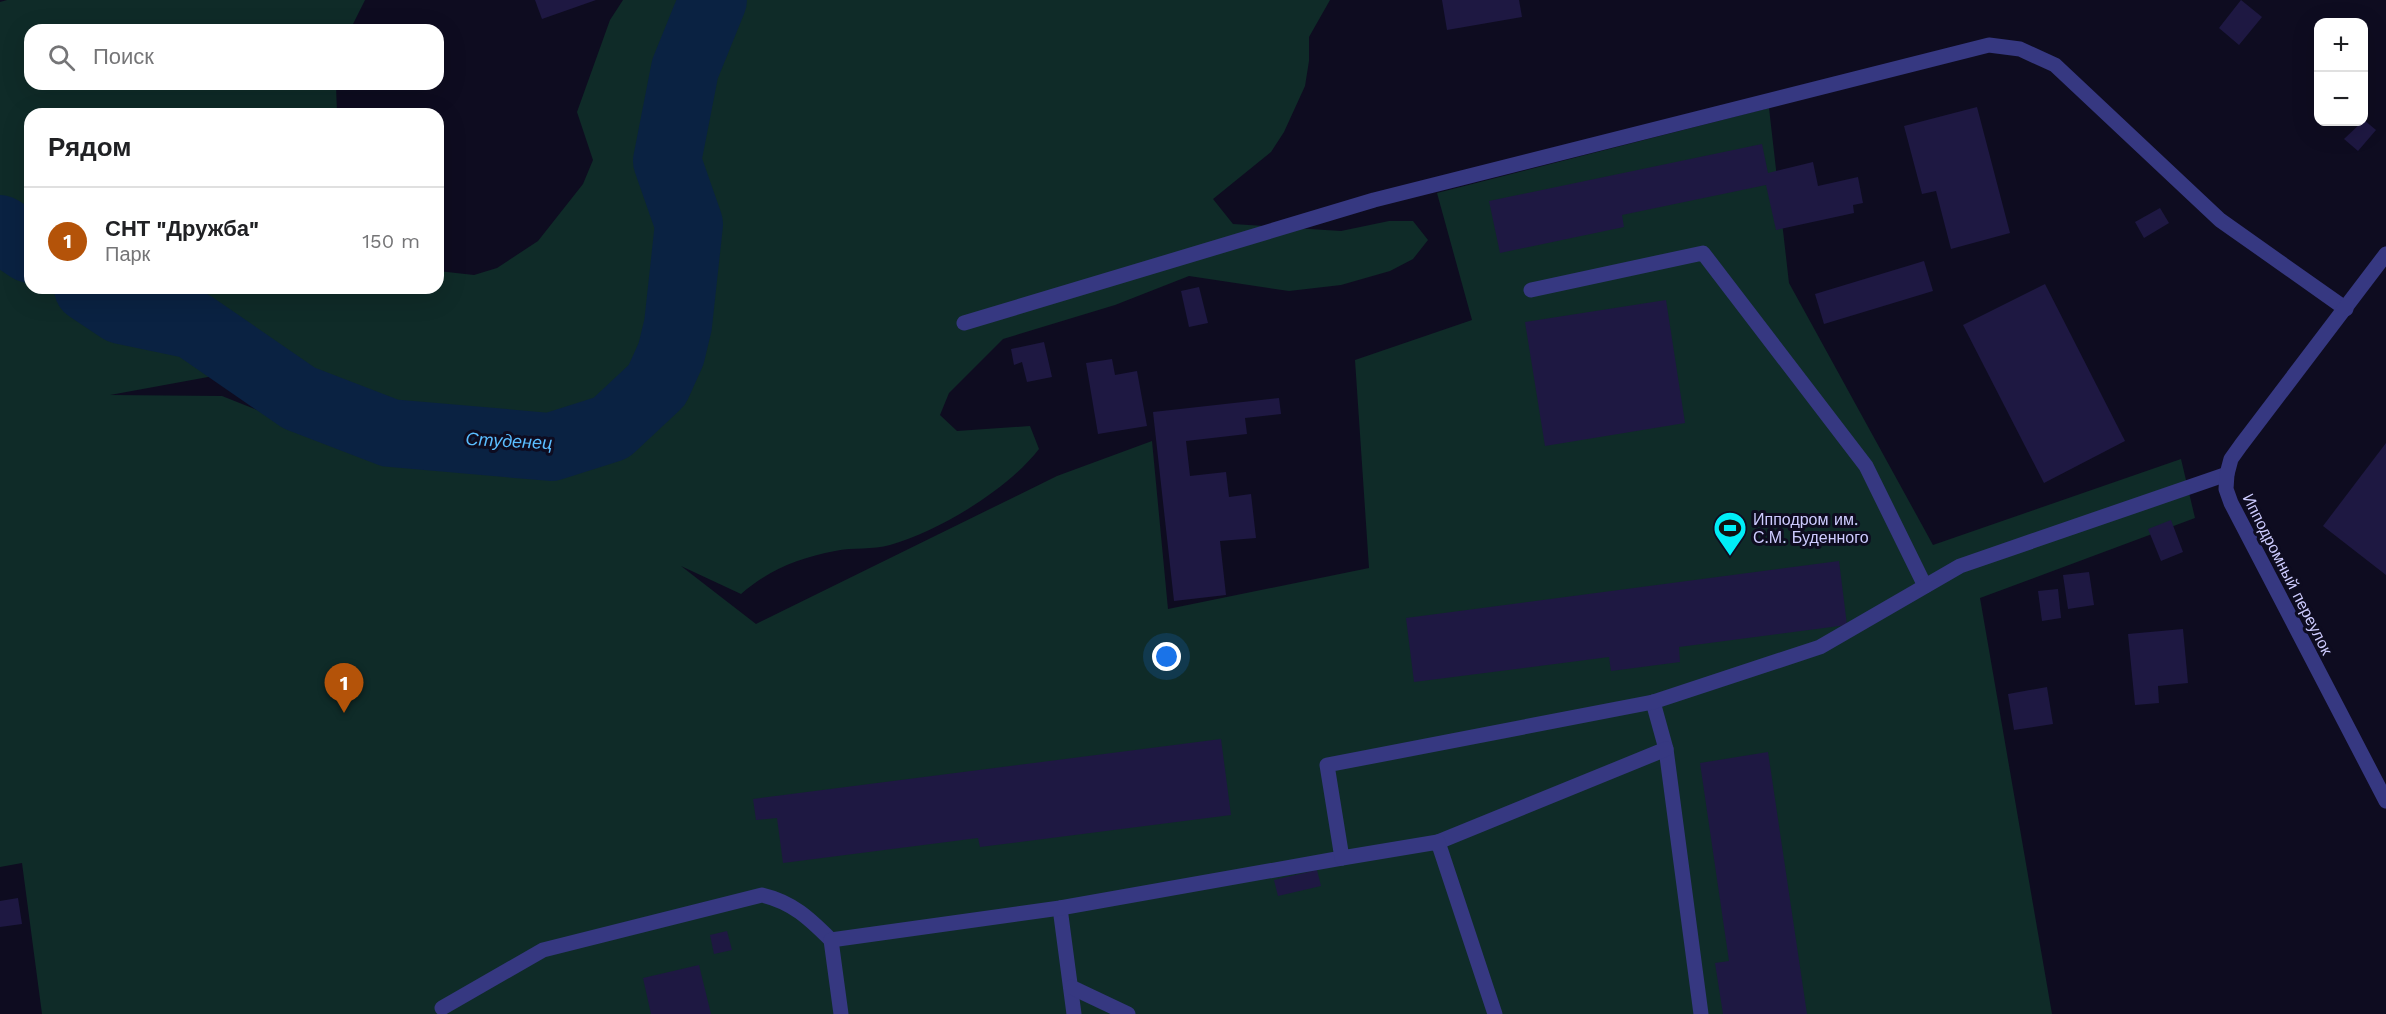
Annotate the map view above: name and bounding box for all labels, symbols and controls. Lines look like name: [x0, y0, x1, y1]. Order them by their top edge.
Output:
map controls: [2314, 18, 2368, 126]
button: +: [2314, 18, 2368, 72]
search box: [24, 24, 444, 90]
icon: search: [45, 41, 78, 74]
text: Поиск: [93, 44, 154, 69]
button: −: [2314, 72, 2368, 126]
text: Рядом: [48, 132, 131, 162]
text: СНТ "Дружба": [105, 216, 259, 241]
text: 1: [63, 229, 72, 253]
text: 150 m: [362, 229, 420, 253]
text: Парк: [105, 242, 150, 266]
water label: Студенец: [465, 428, 553, 453]
street label: Ипподромный переулок: [2239, 490, 2337, 659]
sports icon: Ипподром им. С.М. Буденного: [1712, 510, 1748, 557]
place label: Ипподром им. С.М. Буденного: [1753, 510, 1869, 547]
your location: [1152, 642, 1181, 671]
pin: 1: [324, 664, 364, 713]

